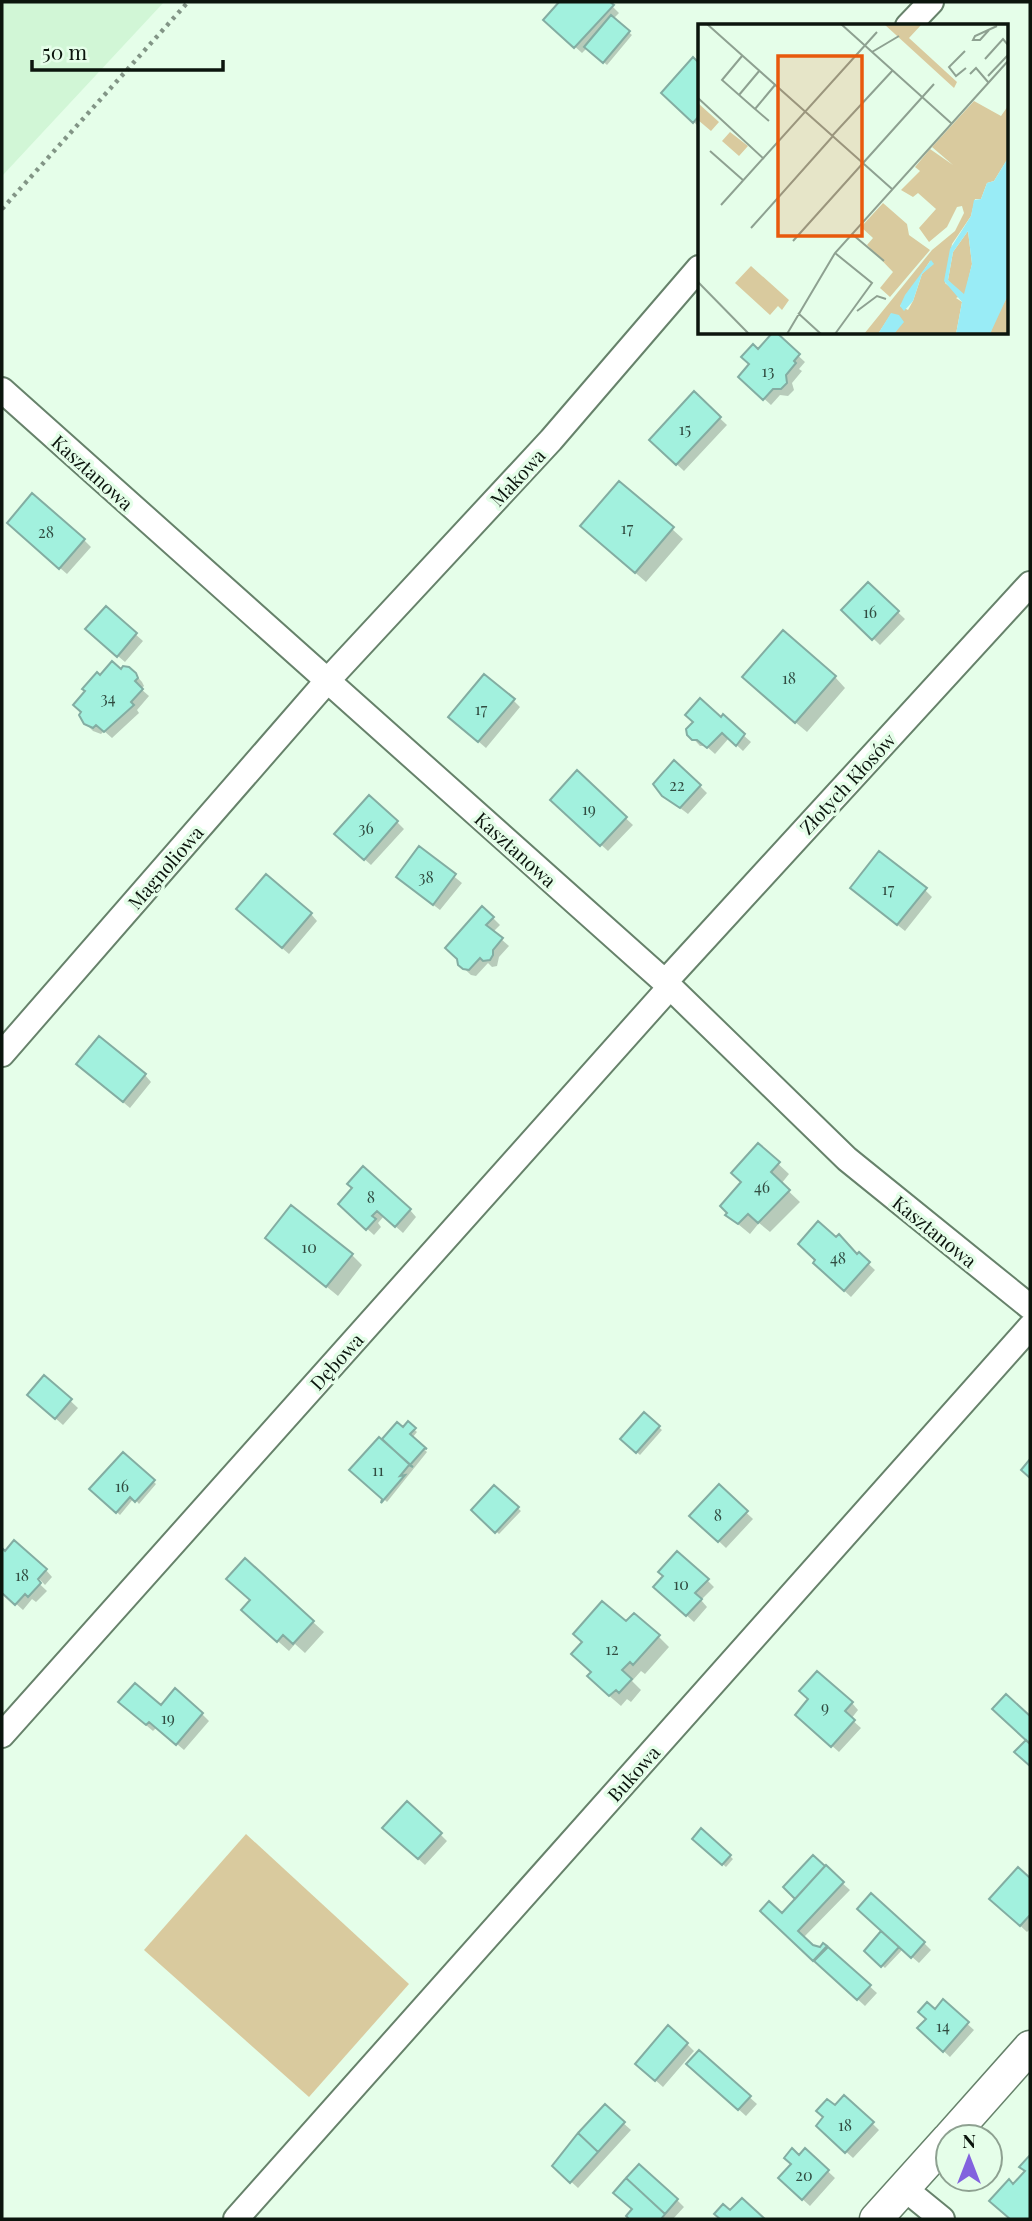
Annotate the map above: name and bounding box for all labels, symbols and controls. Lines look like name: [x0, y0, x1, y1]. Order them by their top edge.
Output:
inset map: [698, 24, 1007, 334]
scale bar: [32, 28, 222, 72]
text: 50 m: [42, 37, 88, 65]
house number: 13: [762, 360, 774, 381]
house number: 15: [679, 418, 691, 439]
street label: Kasztanowa: [47, 428, 140, 516]
street label: Makowa: [484, 442, 551, 511]
house number: 17: [621, 517, 634, 538]
house number: 28: [38, 521, 54, 542]
house number: 16: [863, 601, 877, 622]
house number: 18: [782, 667, 796, 688]
house number: 34: [100, 687, 116, 708]
house number: 17: [475, 698, 488, 719]
street label: Złotych Kłosów: [793, 726, 901, 839]
house number: 22: [669, 774, 685, 795]
house number: 19: [582, 798, 596, 819]
street label: Kasztanowa: [470, 805, 563, 893]
house number: 36: [358, 817, 374, 838]
street label: Magnoliowa: [121, 819, 209, 914]
house number: 38: [418, 866, 434, 887]
house number: 17: [882, 878, 895, 899]
house number: 46: [754, 1176, 770, 1197]
house number: 8: [367, 1186, 375, 1207]
street label: Kasztanowa: [887, 1189, 983, 1273]
house number: 10: [301, 1236, 317, 1257]
house number: 48: [830, 1247, 846, 1268]
street label: Dębowa: [303, 1327, 369, 1395]
house number: 11: [372, 1459, 384, 1480]
house number: 16: [115, 1475, 129, 1496]
house number: 8: [714, 1504, 722, 1525]
house number: 18: [15, 1564, 29, 1585]
house number: 10: [673, 1573, 689, 1594]
house number: 12: [605, 1638, 619, 1659]
house number: 9: [821, 1696, 829, 1717]
house number: 19: [161, 1707, 175, 1728]
street label: Bukowa: [601, 1739, 665, 1807]
house number: 14: [936, 2015, 950, 2036]
house number: 18: [838, 2114, 852, 2135]
north arrow: [934, 2123, 1004, 2193]
text: N: [962, 2127, 976, 2153]
house number: 20: [795, 2164, 813, 2185]

